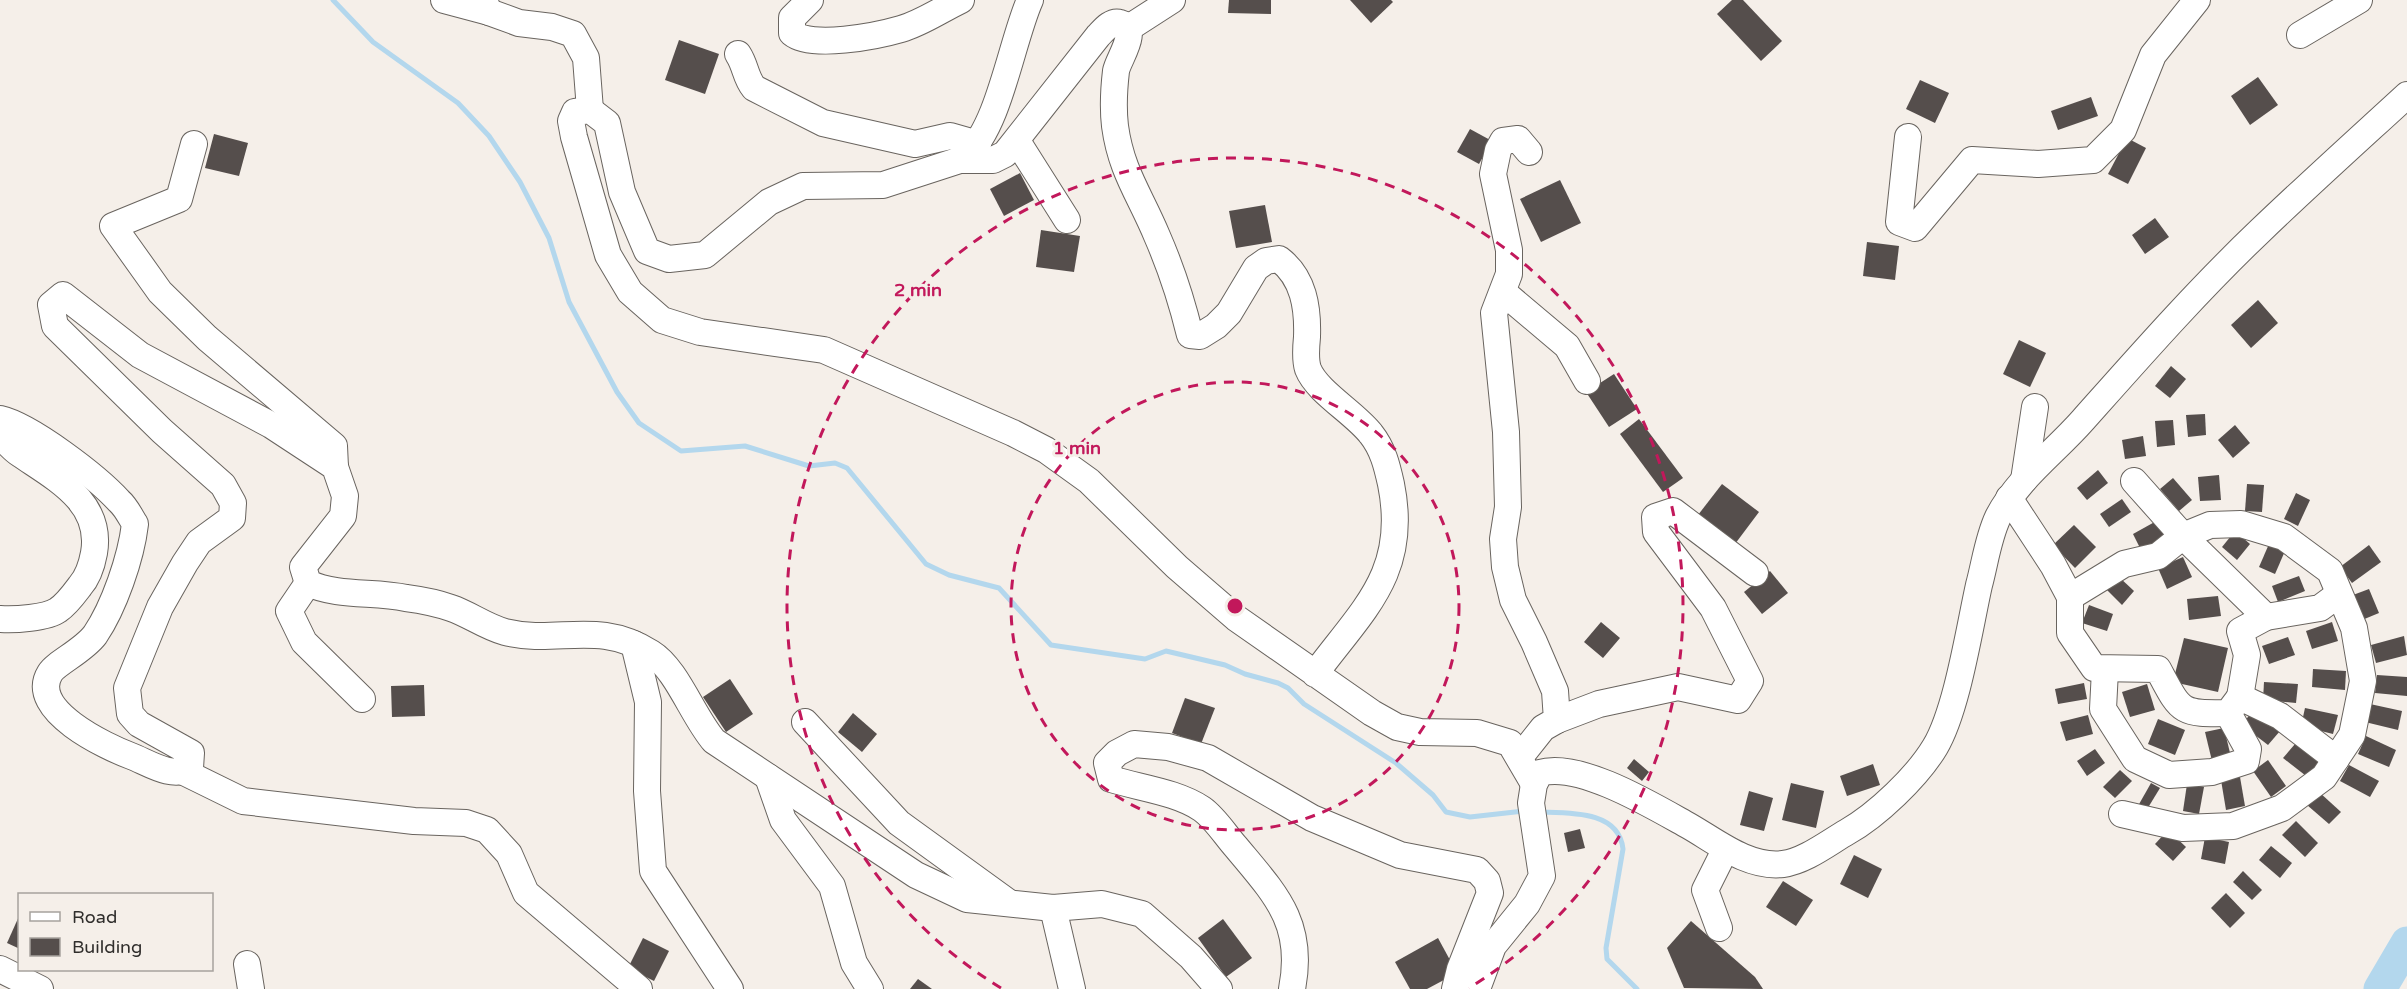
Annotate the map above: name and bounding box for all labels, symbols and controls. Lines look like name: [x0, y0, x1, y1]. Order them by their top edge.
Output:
text: 2 min: [894, 279, 942, 301]
text: 1 min: [1053, 437, 1101, 459]
centre of rings: [1225, 596, 1245, 616]
legend: [18, 893, 213, 971]
text: Road: [72, 906, 117, 928]
text: Building: [72, 936, 142, 958]

